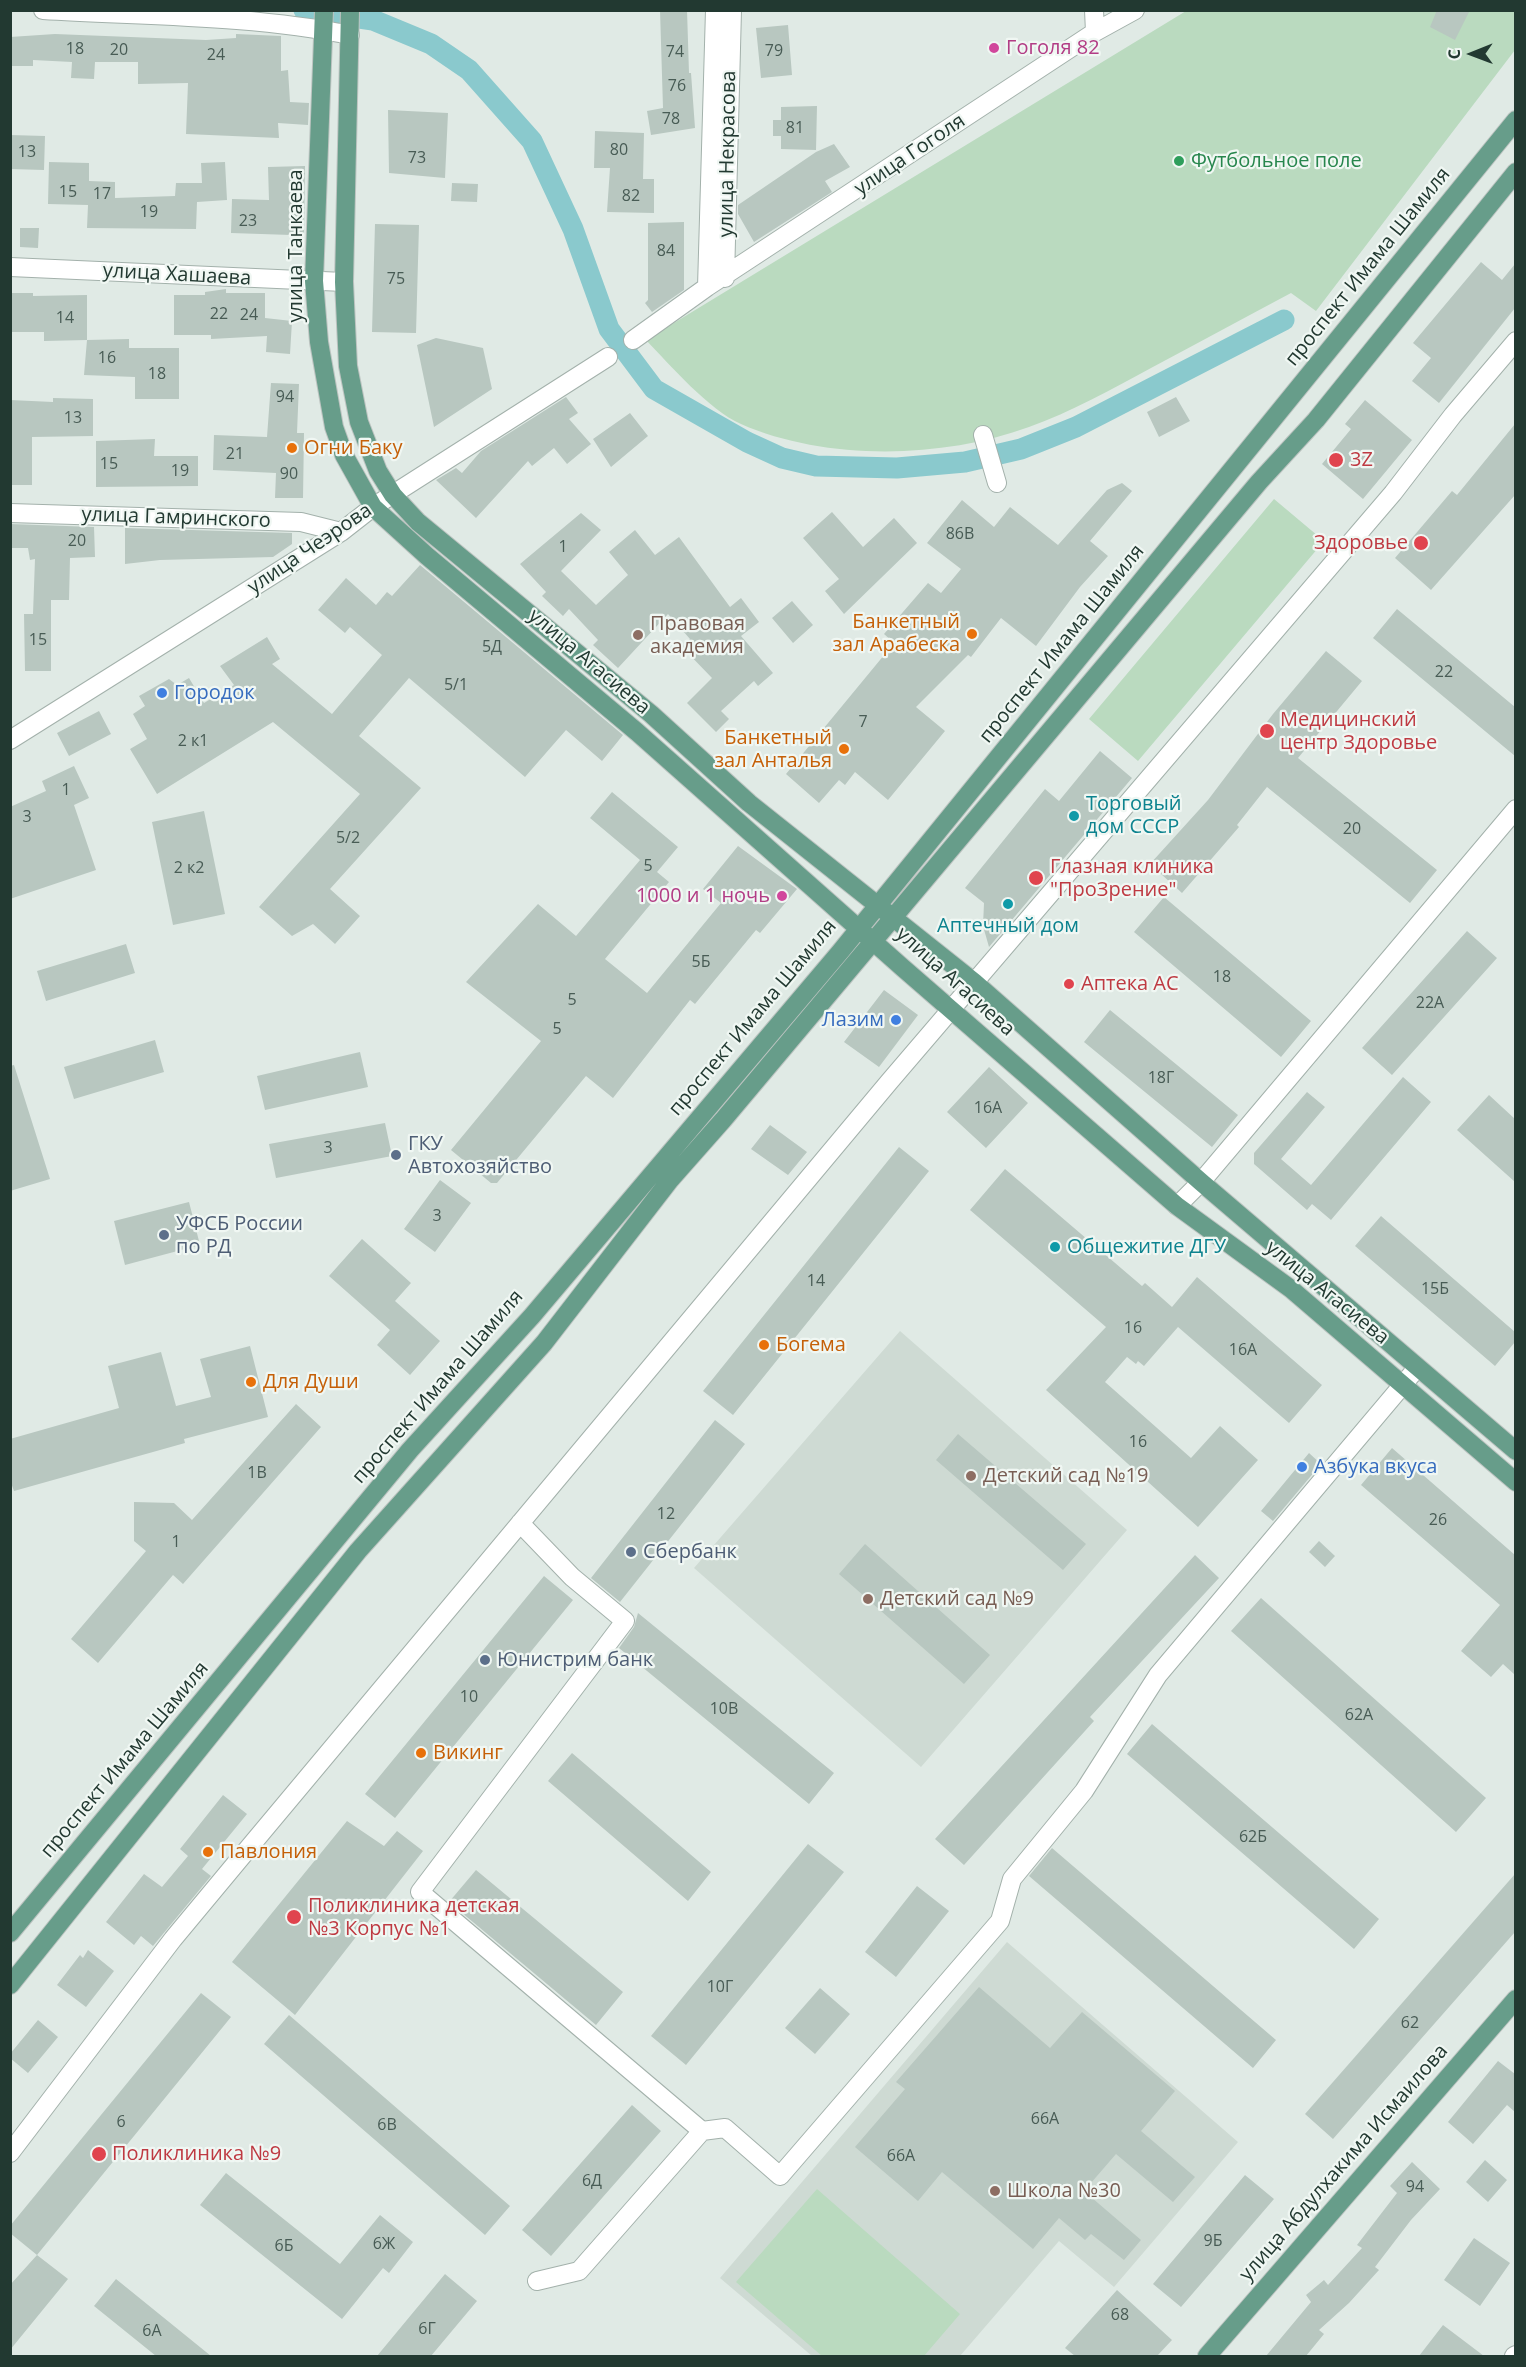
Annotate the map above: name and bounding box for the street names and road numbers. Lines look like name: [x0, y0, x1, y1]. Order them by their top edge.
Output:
street label: улица Некрасова: [715, 70, 741, 238]
street label: улица Гоголя: [850, 109, 970, 201]
street label: проспект Имама Шамиля: [1281, 163, 1455, 371]
street label: улица Танкаева: [284, 169, 308, 323]
street label: улица Хашаева: [102, 259, 252, 291]
street label: улица Чеэрова: [243, 499, 377, 599]
street label: улица Гамринского: [81, 503, 271, 533]
street label: проспект Имама Шамиля: [975, 540, 1149, 748]
street label: улица Агасиева: [523, 604, 655, 720]
street label: проспект Имама Шамиля: [664, 915, 842, 1121]
street label: улица Агасиева: [891, 922, 1019, 1042]
street label: улица Агасиева: [1261, 1236, 1393, 1350]
street label: проспект Имама Шамиля: [347, 1285, 529, 1489]
street label: проспект Имама Шамиля: [36, 1657, 214, 1863]
street label: улица Абдулхакима Исмаилова: [1235, 2040, 1453, 2286]

